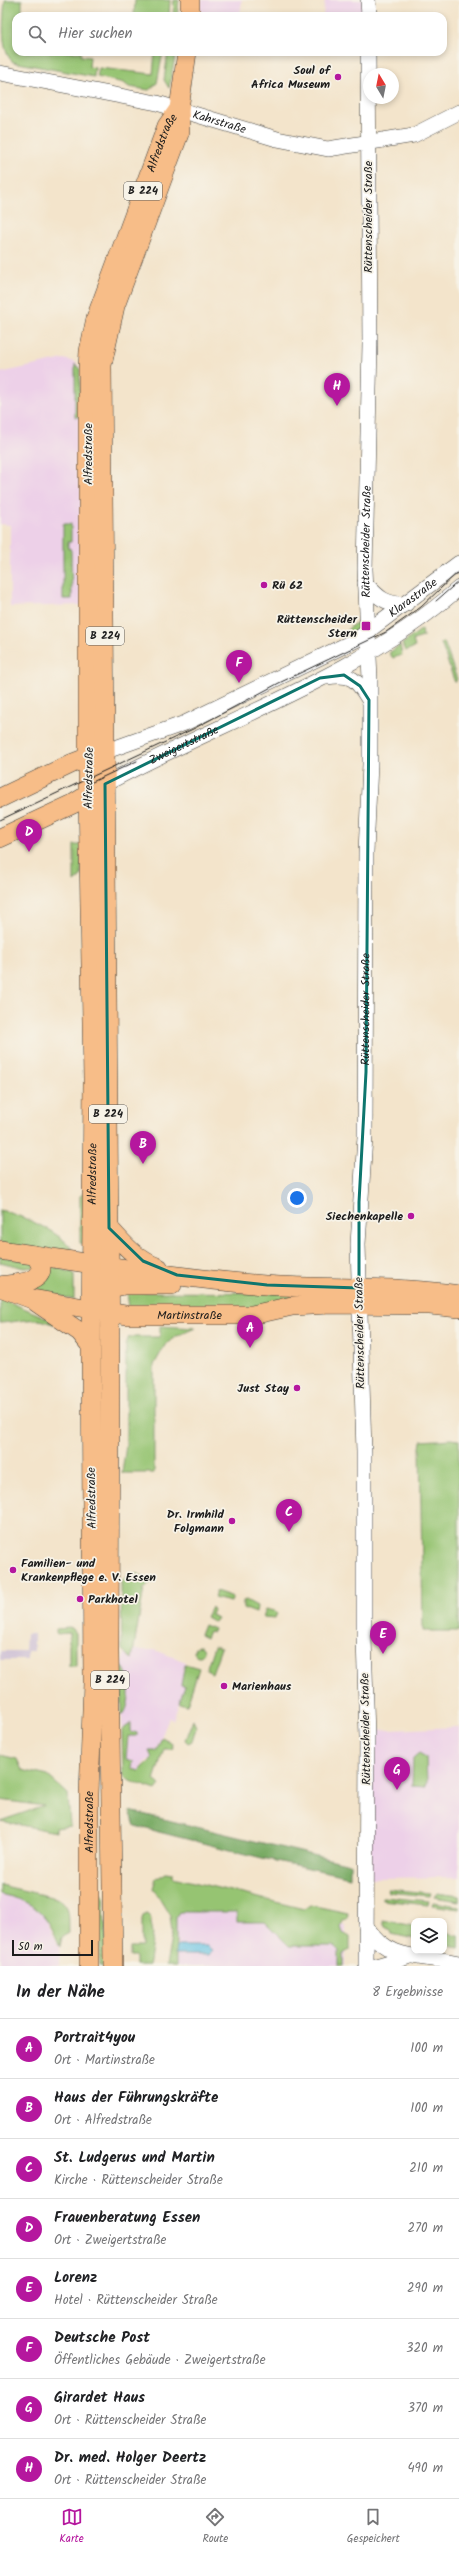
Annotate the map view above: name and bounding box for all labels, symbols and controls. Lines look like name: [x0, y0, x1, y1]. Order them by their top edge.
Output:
search box: [12, 12, 447, 56]
text: Hier suchen: [58, 22, 132, 46]
icon: search: [26, 23, 48, 45]
place label: Soul of Africa Museum: [251, 61, 332, 94]
north arrow: [363, 68, 399, 104]
marker: Soul of Africa Museum: [333, 72, 343, 82]
street label: Kahrstraße: [190, 105, 249, 139]
street label: Alfredstraße: [141, 109, 183, 175]
street label: Rüttenscheider Straße: [359, 160, 378, 273]
road number: B 224: [124, 182, 162, 200]
pin: H: [324, 373, 350, 406]
street label: Alfredstraße: [79, 422, 98, 485]
street label: Rüttenscheider Straße: [355, 485, 376, 598]
street label: Klarastraße: [384, 572, 442, 622]
place label: Rü 62: [272, 576, 303, 595]
marker: Rü 62: [259, 580, 269, 590]
place label: Rüttenscheider Stern: [277, 610, 358, 643]
marker: Rüttenscheider Stern: [360, 620, 372, 632]
road number: B 224: [86, 627, 124, 645]
pin: F: [226, 650, 252, 683]
street label: Zweigertstraße: [146, 720, 222, 769]
street label: Alfredstraße: [79, 746, 99, 809]
pin: D: [16, 819, 42, 852]
street label: Rüttenscheider Straße: [356, 953, 375, 1066]
road number: B 224: [89, 1105, 127, 1123]
pin: B: [130, 1131, 156, 1164]
street label: Alfredstraße: [83, 1142, 102, 1205]
your location: [287, 1188, 307, 1208]
place label: Siechenkapelle: [326, 1207, 403, 1226]
marker: Siechenkapelle: [406, 1211, 416, 1221]
street label: Rüttenscheider Straße: [350, 1276, 370, 1389]
street label: Martinstraße: [157, 1306, 222, 1325]
pin: A: [237, 1315, 263, 1348]
place label: Just Stay: [237, 1379, 290, 1398]
marker: Just Stay: [292, 1383, 302, 1393]
street label: Alfredstraße: [82, 1466, 102, 1529]
pin: C: [276, 1499, 302, 1532]
place label: Dr. Irmhild Folgmann: [167, 1505, 225, 1538]
marker: Dr. Irmhild Folgmann: [227, 1516, 237, 1526]
place label: Familien- und Krankenpflege e. V. Essen: [21, 1554, 156, 1587]
marker: Familien- und Krankenpflege e. V. Essen: [8, 1565, 18, 1575]
place label: Parkhotel: [88, 1590, 138, 1609]
marker: Parkhotel: [75, 1594, 85, 1604]
pin: E: [370, 1621, 396, 1654]
road number: B 224: [91, 1671, 129, 1689]
street label: Rüttenscheider Straße: [356, 1672, 376, 1785]
place label: Marienhaus: [232, 1677, 292, 1696]
marker: Marienhaus: [219, 1681, 229, 1691]
pin: G: [384, 1757, 410, 1790]
street label: Alfredstraße: [79, 1790, 99, 1853]
map controls: [411, 1918, 447, 1954]
button: layers: [411, 1918, 447, 1954]
scale bar: [12, 1938, 93, 1957]
text: 50 m: [18, 1938, 43, 1956]
text: In der Nähe: [16, 1979, 105, 2006]
text: 8 Ergebnisse: [372, 1982, 443, 2003]
text: Portrait4you: [54, 2026, 135, 2050]
text: A: [25, 2038, 33, 2059]
text: 100 m: [410, 2038, 443, 2059]
text: Ort · Martinstraße: [54, 2050, 155, 2071]
text: Haus der Führungskräfte: [54, 2086, 218, 2110]
text: B: [25, 2098, 33, 2119]
text: 100 m: [410, 2098, 443, 2119]
text: Ort · Alfredstraße: [54, 2110, 152, 2131]
text: St. Ludgerus und Martin: [54, 2146, 215, 2170]
text: C: [25, 2158, 33, 2179]
text: 210 m: [409, 2158, 443, 2179]
text: Kirche · Rüttenscheider Straße: [54, 2170, 223, 2191]
text: Frauenberatung Essen: [54, 2206, 200, 2230]
text: D: [25, 2218, 33, 2239]
text: 270 m: [407, 2218, 443, 2239]
text: Ort · Zweigertstraße: [54, 2230, 166, 2251]
text: Lorenz: [54, 2266, 97, 2290]
text: E: [25, 2278, 33, 2299]
text: 290 m: [407, 2278, 443, 2299]
text: Hotel · Rüttenscheider Straße: [54, 2290, 218, 2311]
text: Deutsche Post: [54, 2326, 150, 2350]
text: F: [25, 2338, 33, 2359]
text: 320 m: [406, 2338, 443, 2359]
text: Öffentliches Gebäude · Zweigertstraße: [54, 2350, 266, 2371]
text: Girardet Haus: [54, 2386, 145, 2410]
text: G: [25, 2398, 33, 2419]
text: 370 m: [408, 2398, 443, 2419]
text: Ort · Rüttenscheider Straße: [54, 2410, 206, 2431]
text: Dr. med. Holger Deertz: [54, 2446, 206, 2470]
text: H: [25, 2458, 33, 2479]
text: 490 m: [407, 2458, 443, 2479]
text: Ort · Rüttenscheider Straße: [54, 2470, 206, 2491]
tab: Karte: [59, 2506, 84, 2548]
tab: Route: [202, 2506, 228, 2548]
tab: Gespeichert: [347, 2506, 400, 2548]

